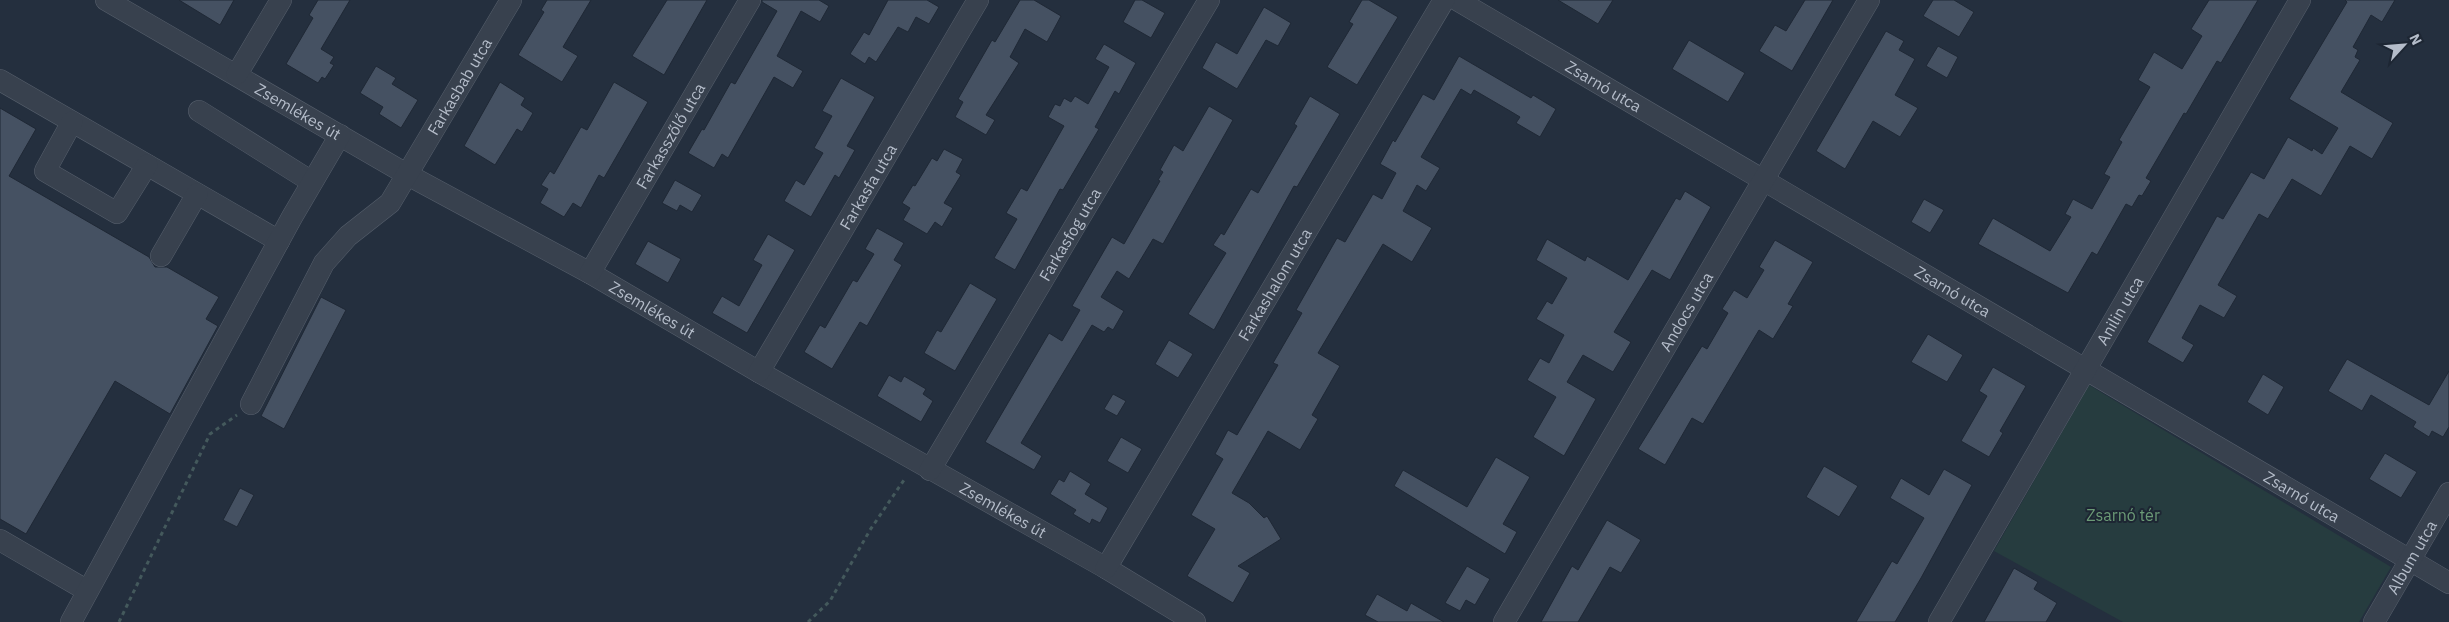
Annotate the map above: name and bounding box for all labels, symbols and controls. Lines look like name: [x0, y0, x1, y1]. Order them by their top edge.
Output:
north arrow: [2379, 20, 2429, 70]
text: N: [2405, 31, 2426, 48]
street label: Farkasbab utca: [423, 34, 496, 139]
street label: Zsarnó utca: [1562, 56, 1645, 116]
street label: Zsemlékes út: [251, 79, 345, 144]
street label: Farkasszőlő utca: [632, 79, 709, 192]
street label: Farkasfa utca: [835, 140, 901, 233]
street label: Farkasfog utca: [1034, 184, 1105, 285]
street label: Farkashalom utca: [1234, 224, 1316, 344]
street label: Zsarnó utca: [1911, 261, 1995, 322]
street label: Andocs utca: [1655, 268, 1717, 355]
street label: Anilin utca: [2092, 272, 2148, 348]
street label: Zsemlékes út: [606, 277, 699, 342]
street label: Zsarnó utca: [2260, 466, 2344, 527]
street label: Zsemlékes út: [956, 478, 1050, 542]
park label: Zsarnó tér: [2086, 505, 2160, 525]
street label: Album utca: [2382, 516, 2441, 598]

